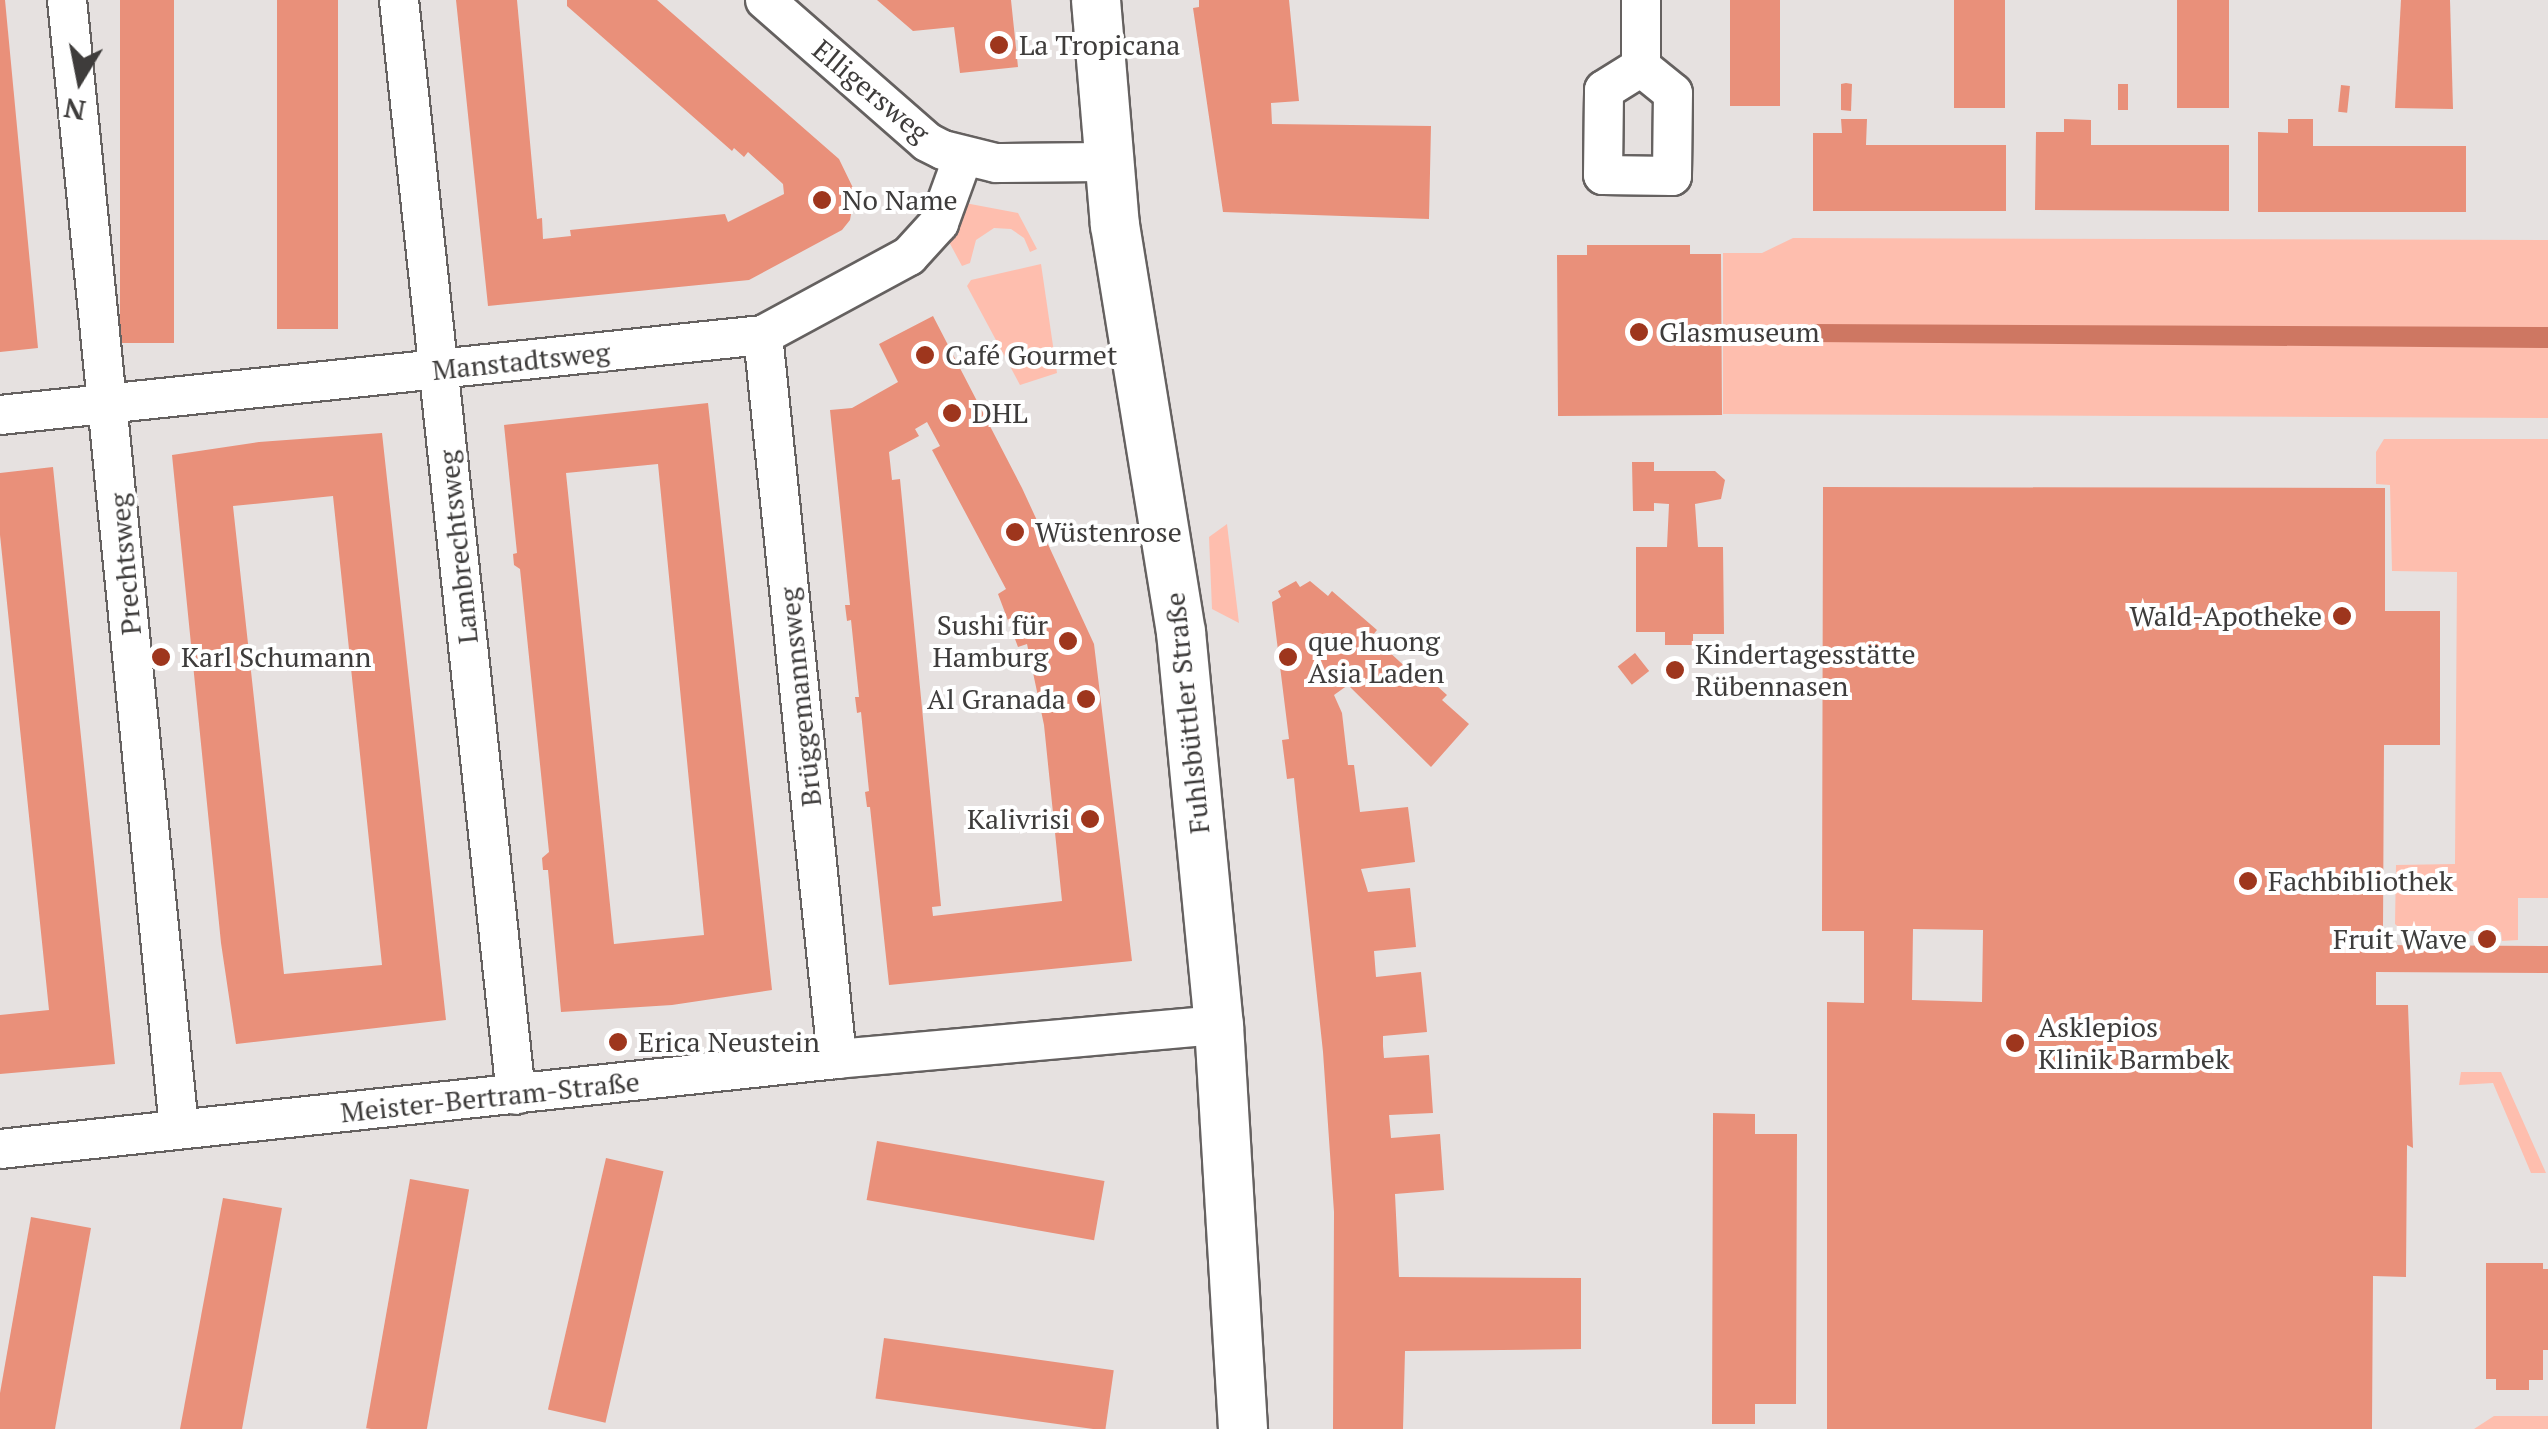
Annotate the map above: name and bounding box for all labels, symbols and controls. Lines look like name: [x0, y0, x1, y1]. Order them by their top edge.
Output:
place label: La Tropicana: [1019, 28, 1180, 62]
north arrow: [30, 30, 130, 130]
street label: Elligersweg: [806, 32, 936, 150]
marker: La Tropicana: [988, 34, 1010, 56]
text: N: [61, 90, 88, 130]
place label: No Name: [842, 183, 958, 217]
marker: No Name: [811, 189, 833, 211]
place label: Glasmuseum: [1659, 315, 1820, 349]
marker: Glasmuseum: [1628, 321, 1650, 343]
street label: Manstadtsweg: [430, 335, 612, 387]
place label: Café Gourmet: [945, 338, 1117, 372]
marker: Café Gourmet: [914, 344, 936, 366]
place label: DHL: [972, 396, 1028, 430]
marker: DHL: [941, 402, 963, 424]
street label: Lambrechtsweg: [431, 448, 485, 646]
street label: Prechtsweg: [102, 492, 148, 636]
place label: Wüstenrose: [1035, 515, 1182, 549]
marker: Wüstenrose: [1004, 521, 1026, 543]
street label: Brüggemannsweg: [772, 586, 828, 808]
street label: Fuhlsbüttler Straße: [1158, 591, 1216, 835]
place label: Wald-Apotheke: [2130, 599, 2322, 633]
marker: Wald-Apotheke: [2331, 605, 2353, 627]
place label: Sushi für Hamburg: [933, 608, 1048, 674]
place label: que huong Asia Laden: [1308, 624, 1444, 690]
marker: Sushi für Hamburg: [1057, 630, 1079, 652]
place label: Kindertagesstätte Rübennasen: [1695, 637, 1915, 703]
place label: Karl Schumann: [181, 640, 371, 674]
marker: Karl Schumann: [150, 646, 172, 668]
marker: que huong Asia Laden: [1277, 646, 1299, 668]
marker: Kindertagesstätte Rübennasen: [1664, 659, 1686, 681]
place label: Al Granada: [927, 682, 1066, 716]
marker: Al Granada: [1075, 688, 1097, 710]
place label: Kalivrisi: [967, 802, 1070, 836]
marker: Kalivrisi: [1079, 808, 1101, 830]
place label: Fachbibliothek: [2268, 864, 2453, 898]
marker: Fachbibliothek: [2237, 870, 2259, 892]
place label: Fruit Wave: [2333, 922, 2467, 956]
marker: Fruit Wave: [2476, 928, 2498, 950]
place label: Asklepios Klinik Barmbek: [2038, 1010, 2229, 1076]
place label: Erica Neustein: [638, 1025, 820, 1059]
marker: Asklepios Klinik Barmbek: [2002, 1030, 2028, 1056]
marker: Erica Neustein: [607, 1031, 629, 1053]
street label: Meister-Bertram-Straße: [339, 1065, 641, 1129]

